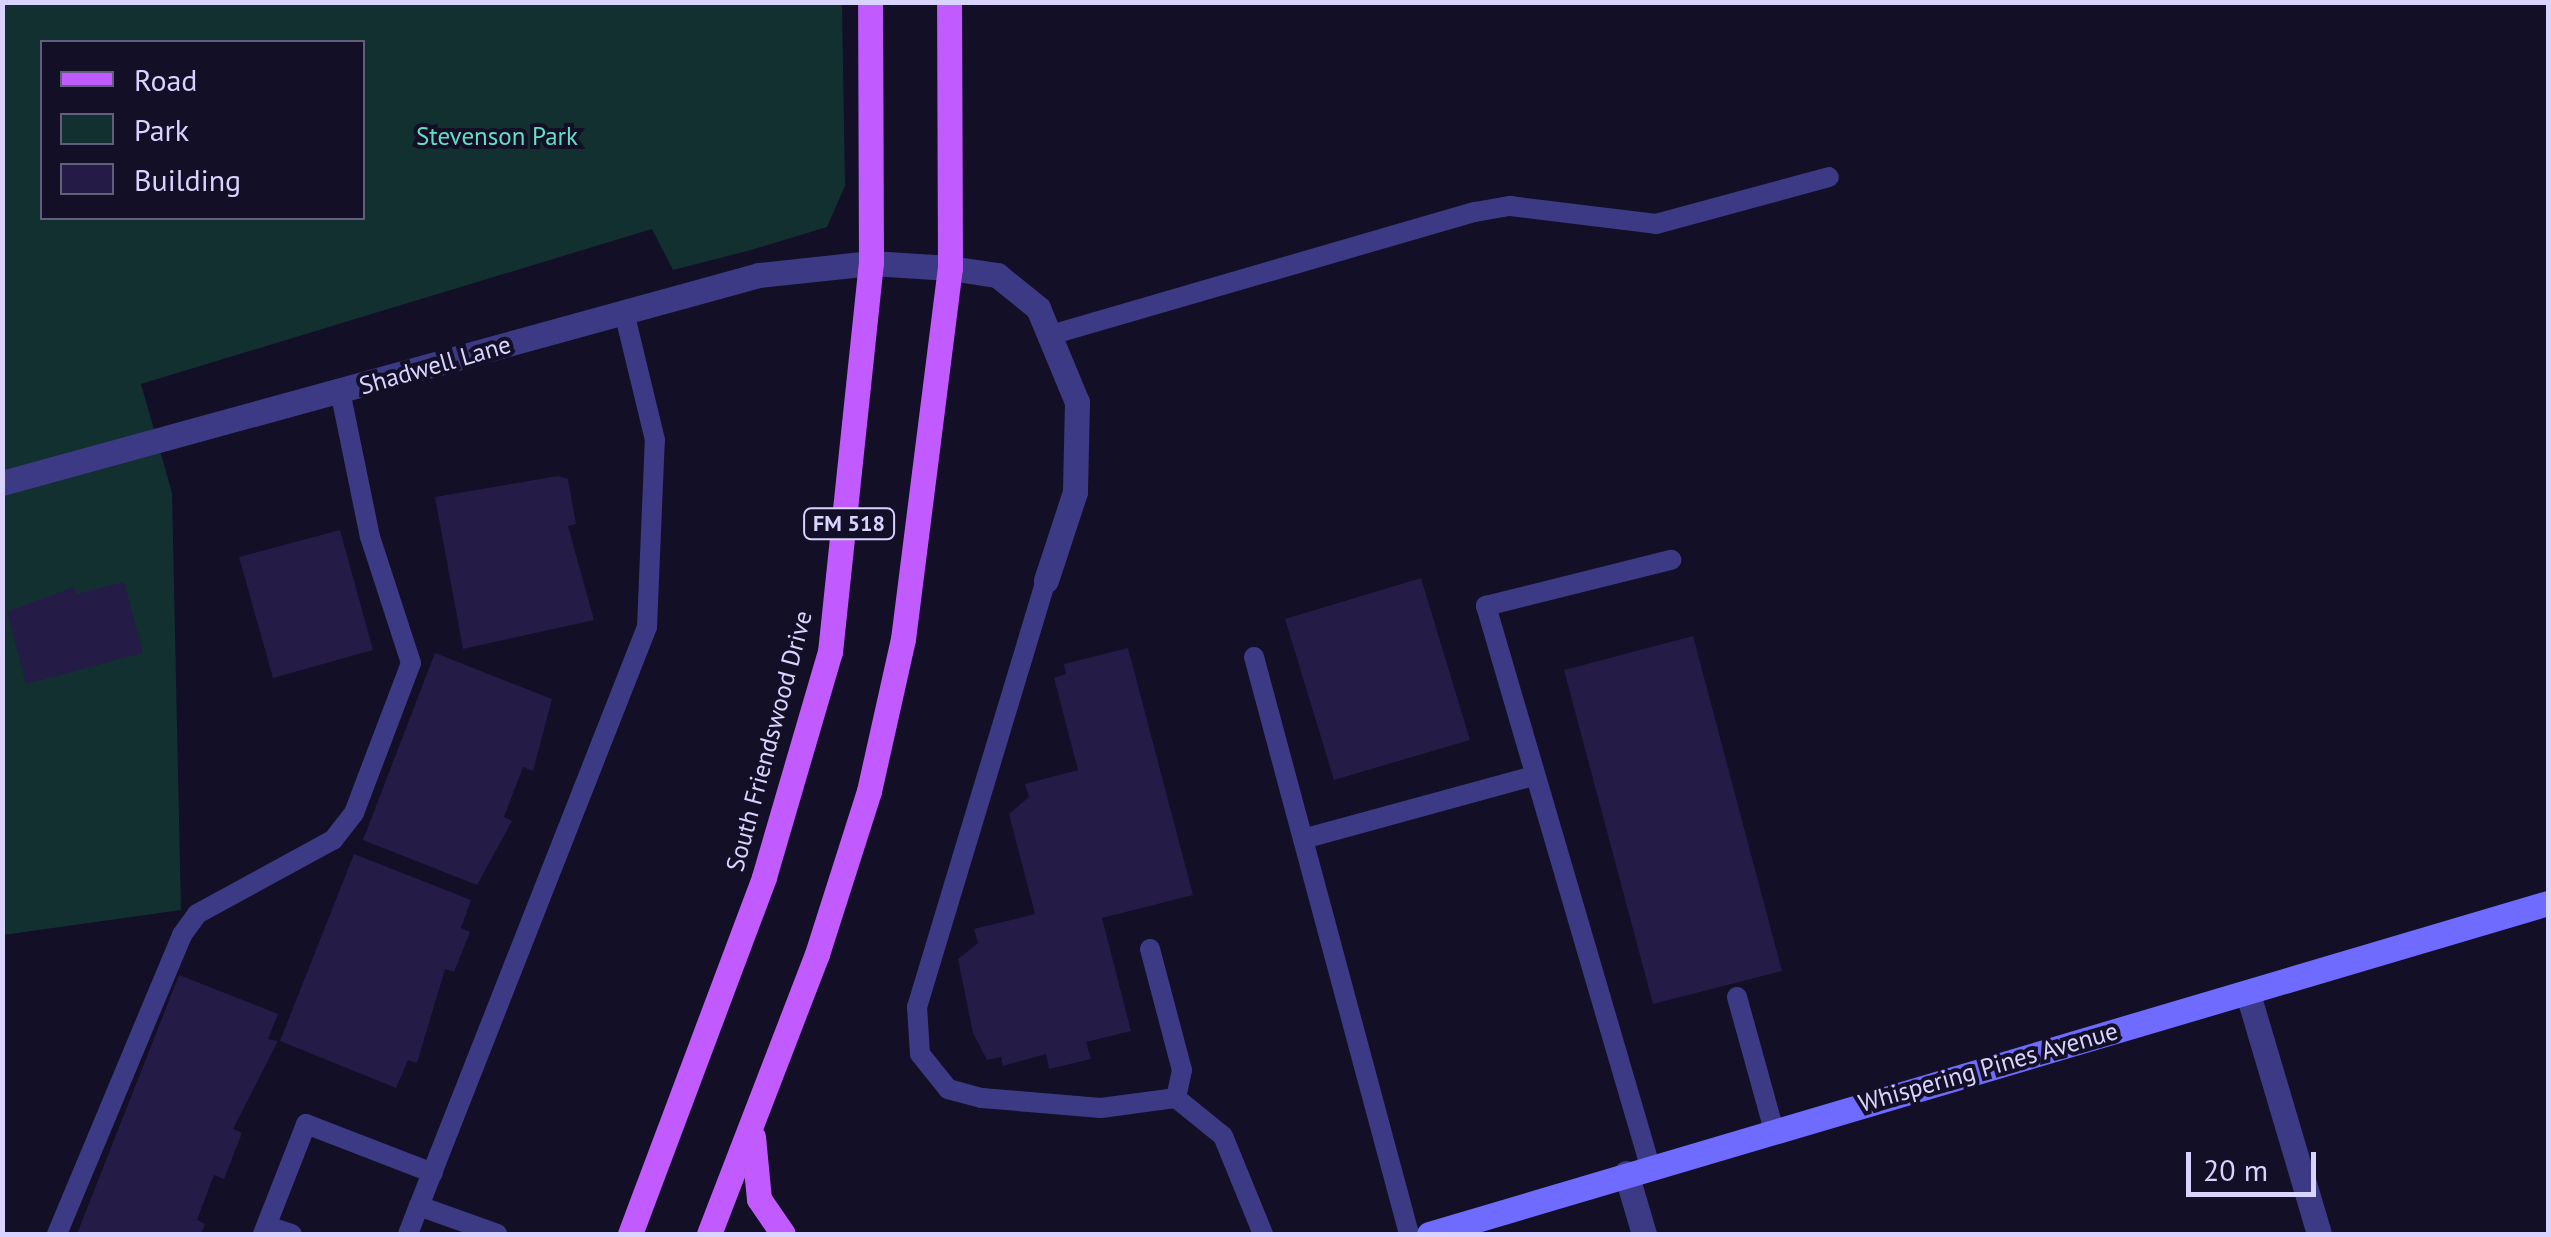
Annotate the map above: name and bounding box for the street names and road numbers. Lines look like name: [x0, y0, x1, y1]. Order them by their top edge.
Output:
street label: Shadwell Lane: [356, 329, 514, 401]
road number: FM 518: [802, 507, 896, 541]
street label: South Friendswood Drive: [720, 607, 818, 875]
street label: Whispering Pines Avenue: [1855, 1015, 2121, 1119]

